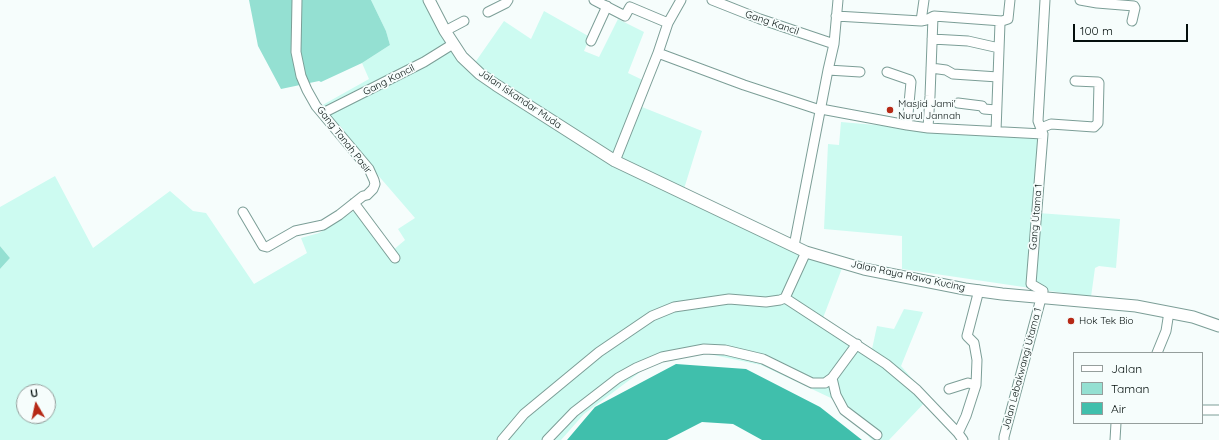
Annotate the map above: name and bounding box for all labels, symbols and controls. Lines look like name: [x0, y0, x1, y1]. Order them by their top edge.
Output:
street label: Gang Kancil: [744, 8, 800, 38]
scale bar: [1075, 16, 1190, 42]
text: 100 m: [1080, 23, 1113, 38]
street label: Gang Kancil: [361, 62, 417, 98]
street label: Jalan Iskandar Muda: [476, 67, 564, 131]
place label: Masjid Jami' Nurul Jannah: [898, 98, 961, 122]
street label: Gang Tanah Pasir: [314, 104, 374, 176]
marker: Masjid Jami' Nurul Jannah: [885, 105, 895, 115]
street label: Gang Utama 1: [1027, 184, 1045, 250]
street label: Jalan Raya Rawa Kucing: [850, 258, 966, 294]
street label: Jalan Lebakwangi Utama 1: [1000, 307, 1044, 431]
place label: Hok Tek Bio: [1079, 315, 1134, 327]
marker: Hok Tek Bio: [1066, 316, 1076, 326]
legend: [1073, 352, 1203, 424]
text: Jalan: [1111, 361, 1142, 376]
text: Taman: [1111, 381, 1149, 396]
north arrow: [16, 384, 56, 424]
text: U: [29, 386, 39, 401]
text: Air: [1111, 401, 1126, 416]

